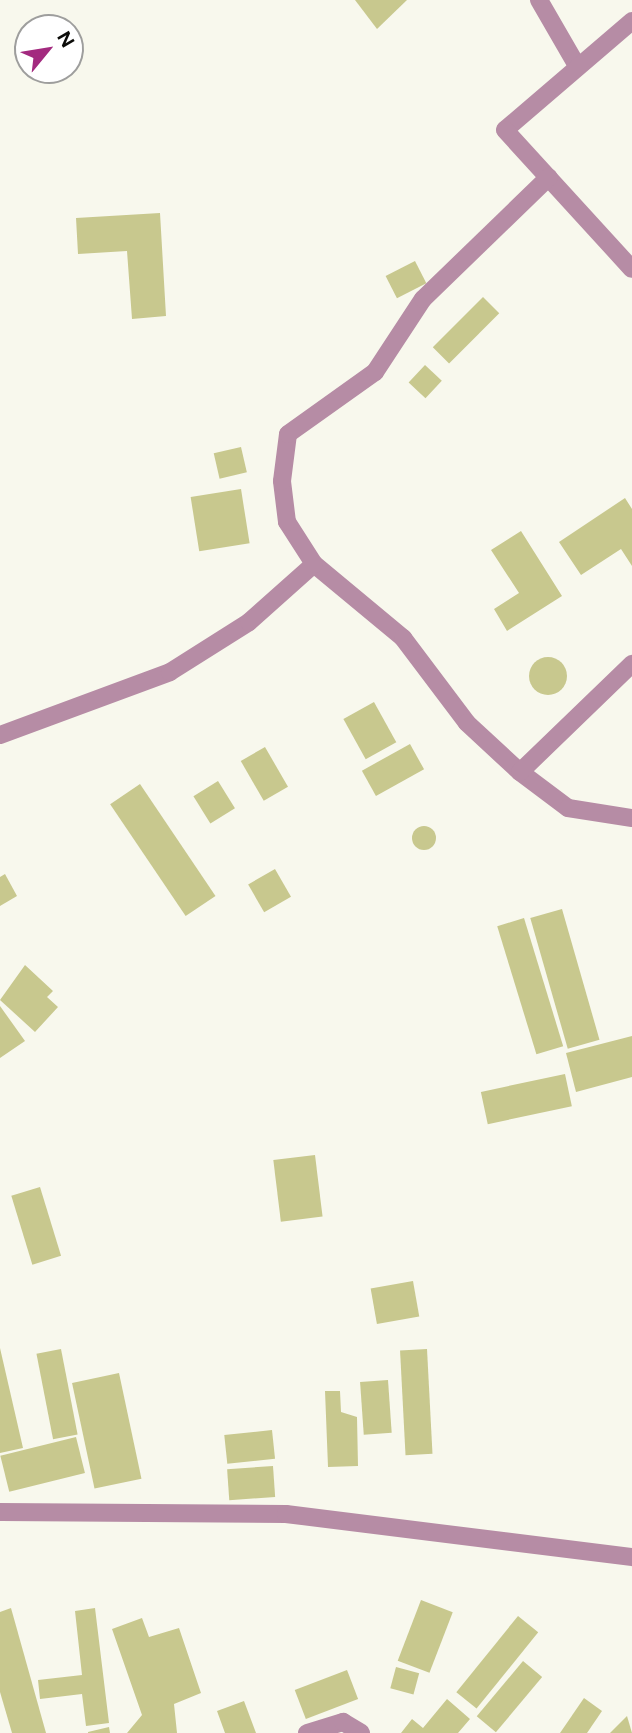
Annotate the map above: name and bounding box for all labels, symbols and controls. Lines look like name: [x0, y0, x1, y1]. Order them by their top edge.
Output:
north arrow: [14, 14, 84, 84]
text: N: [52, 27, 80, 51]

